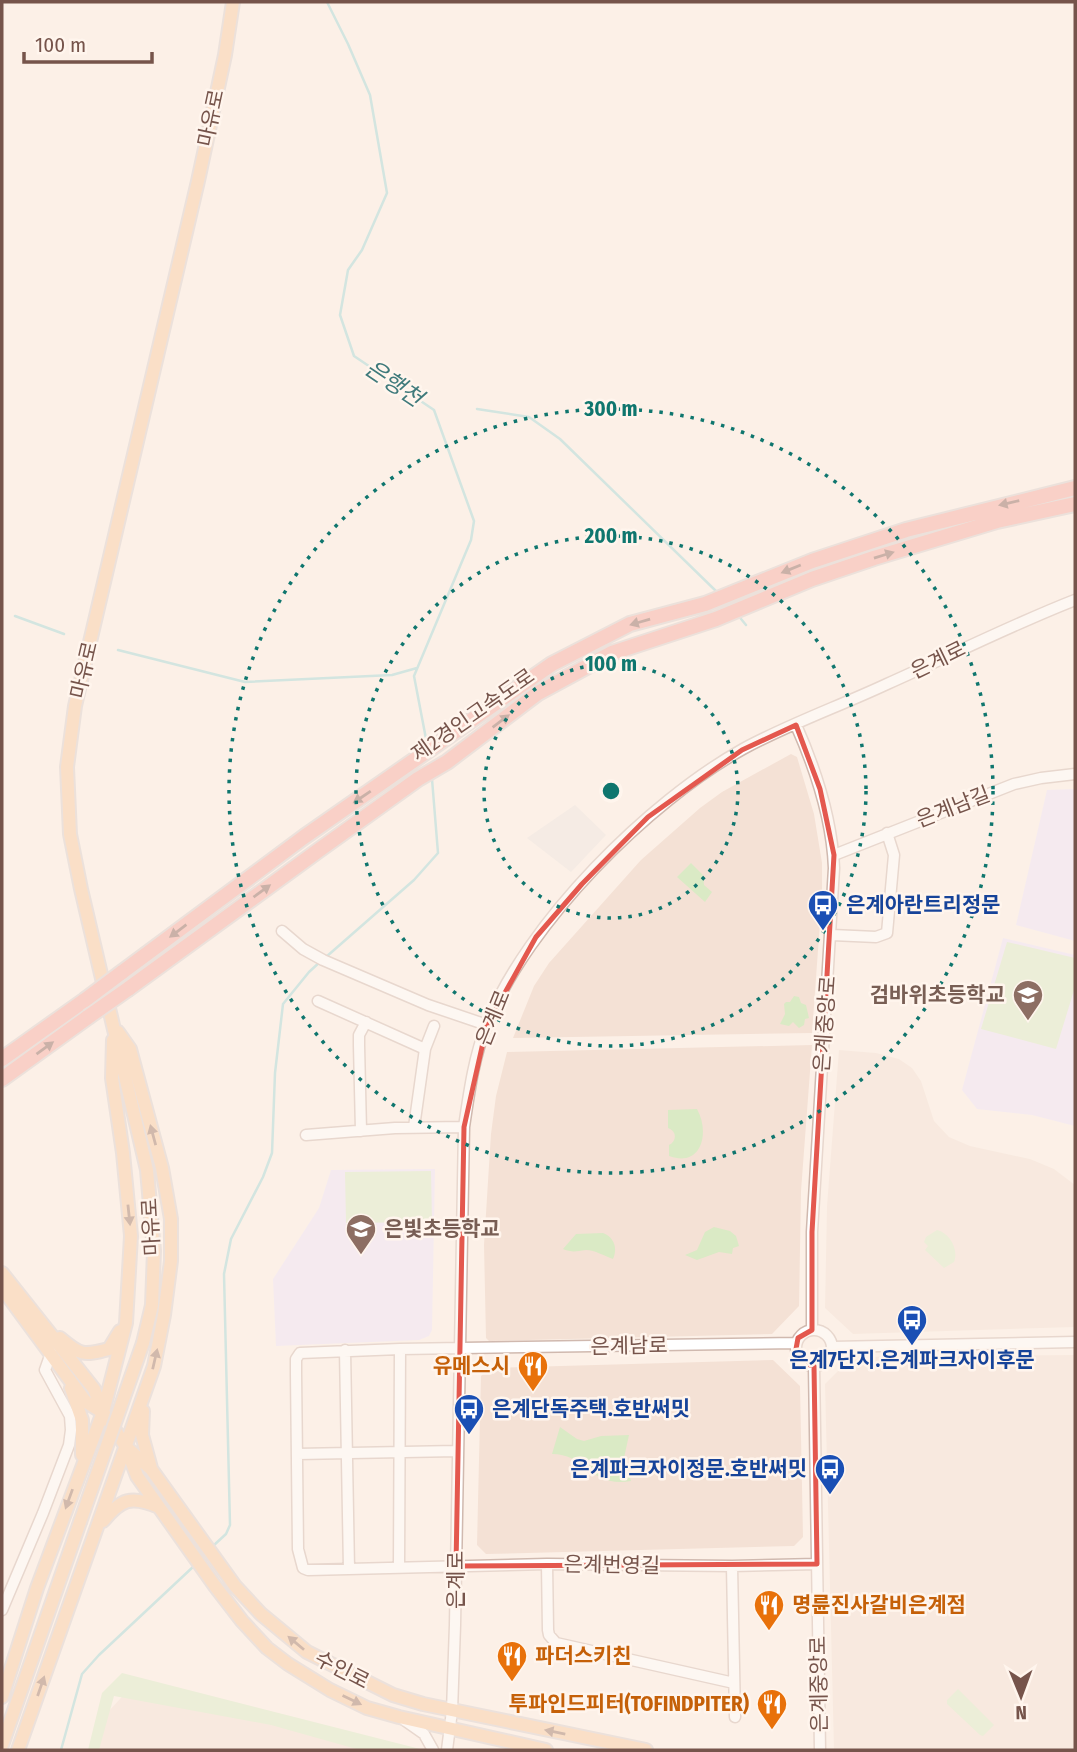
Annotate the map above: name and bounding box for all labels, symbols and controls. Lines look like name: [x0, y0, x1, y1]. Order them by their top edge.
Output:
scale bar: [24, 21, 152, 65]
text: 100 m: [35, 32, 86, 58]
street label: 마유로: [192, 87, 230, 149]
water label: 은행천: [360, 354, 430, 414]
text: 300 m: [583, 396, 638, 422]
one-way arrow: [998, 498, 1020, 509]
text: 200 m: [583, 523, 638, 549]
one-way arrow: [874, 549, 895, 560]
one-way arrow: [781, 564, 802, 575]
one-way arrow: [629, 617, 650, 627]
street label: 은계로: [906, 636, 970, 684]
street label: 마유로: [65, 639, 103, 701]
text: 100 m: [585, 651, 637, 677]
street label: 제2경인고속도로: [406, 663, 540, 767]
one-way arrow: [492, 715, 510, 729]
centre of rings: [599, 779, 623, 803]
street label: 은계남길: [912, 781, 994, 833]
one-way arrow: [353, 790, 371, 804]
one-way arrow: [253, 884, 272, 898]
bus stop icon: 은계아란트리정문: [806, 888, 840, 932]
place label: 은계아란트리정문: [846, 892, 1001, 918]
one-way arrow: [169, 923, 187, 937]
street label: 은계중앙로: [809, 975, 841, 1073]
school or university icon: 검바위초등학교: [1011, 978, 1045, 1022]
place label: 검바위초등학교: [870, 982, 1005, 1008]
street label: 은계로: [470, 986, 516, 1050]
one-way arrow: [36, 1041, 54, 1055]
one-way arrow: [147, 1123, 158, 1145]
street label: 마유로: [137, 1197, 165, 1257]
one-way arrow: [124, 1205, 135, 1227]
school or university icon: 은빛초등학교: [344, 1212, 378, 1256]
place label: 은빛초등학교: [384, 1216, 500, 1242]
bus stop icon: 은계7단지.은계파크자이후문: [895, 1303, 929, 1347]
street label: 은계남로: [590, 1332, 668, 1360]
place label: 은계7단지.은계파크자이후문: [789, 1347, 1035, 1373]
one-way arrow: [150, 1348, 161, 1370]
restaurant icon: 유메스시: [516, 1349, 550, 1393]
place label: 유메스시: [433, 1353, 510, 1379]
bus stop icon: 은계단독주택.호반써밋: [452, 1392, 486, 1436]
place label: 은계단독주택.호반써밋: [492, 1396, 690, 1422]
bus stop icon: 은계파크자이정문.호반써밋: [813, 1452, 847, 1496]
place label: 은계파크자이정문.호반써밋: [570, 1456, 807, 1482]
one-way arrow: [64, 1488, 75, 1509]
street label: 은계로: [443, 1551, 469, 1609]
street label: 은계번영길: [563, 1551, 661, 1579]
restaurant icon: 명륜진사갈비은계점: [752, 1588, 786, 1632]
place label: 명륜진사갈비은계점: [792, 1592, 966, 1618]
one-way arrow: [287, 1635, 305, 1651]
street label: 은계중앙로: [805, 1635, 833, 1733]
restaurant icon: 파더스키친: [495, 1639, 529, 1683]
place label: 파더스키친: [535, 1643, 632, 1669]
street label: 수인로: [310, 1645, 374, 1695]
north arrow: [986, 1661, 1056, 1731]
one-way arrow: [36, 1676, 47, 1697]
restaurant icon: 투파인드피터(TOFINDPITER): [755, 1687, 789, 1731]
place label: 투파인드피터(TOFINDPITER): [509, 1691, 749, 1717]
one-way arrow: [342, 1695, 362, 1706]
text: N: [1015, 1701, 1027, 1724]
one-way arrow: [544, 1726, 566, 1737]

